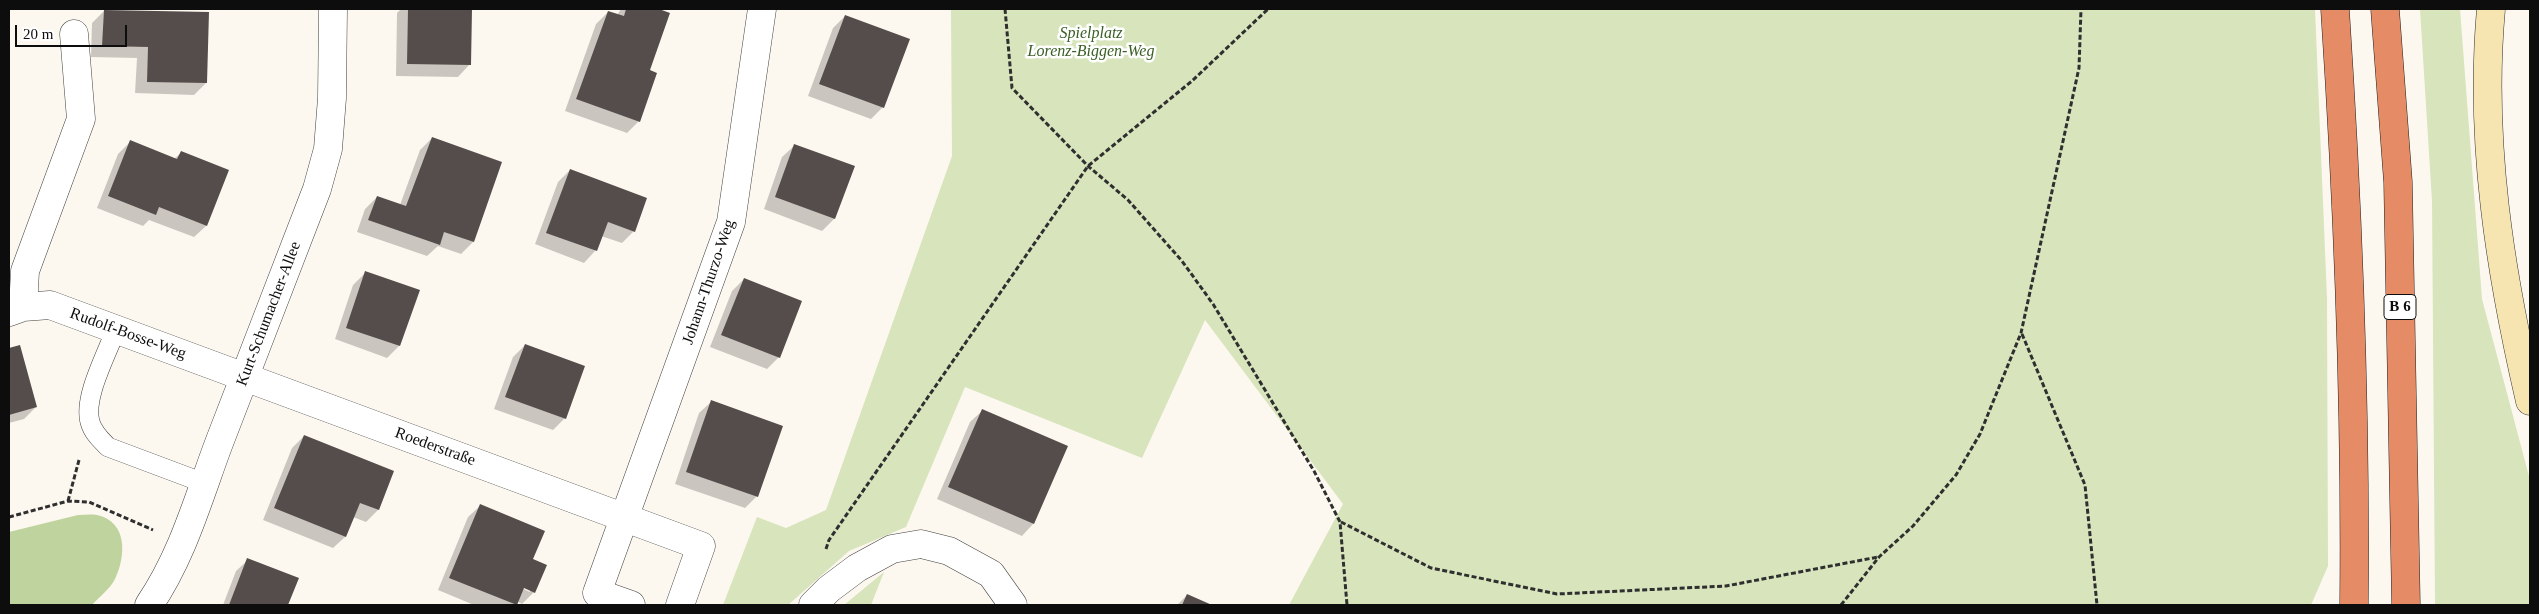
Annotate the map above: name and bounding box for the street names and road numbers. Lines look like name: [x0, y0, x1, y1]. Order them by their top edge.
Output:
street label: Johann-Thurzo-Weg: [679, 217, 739, 347]
street label: Kurt-Schumacher-Allee: [233, 239, 305, 389]
road number: B 6: [2384, 294, 2416, 320]
street label: Rudolf-Bosse-Weg: [67, 304, 189, 364]
street label: Roederstraße: [392, 424, 478, 470]

